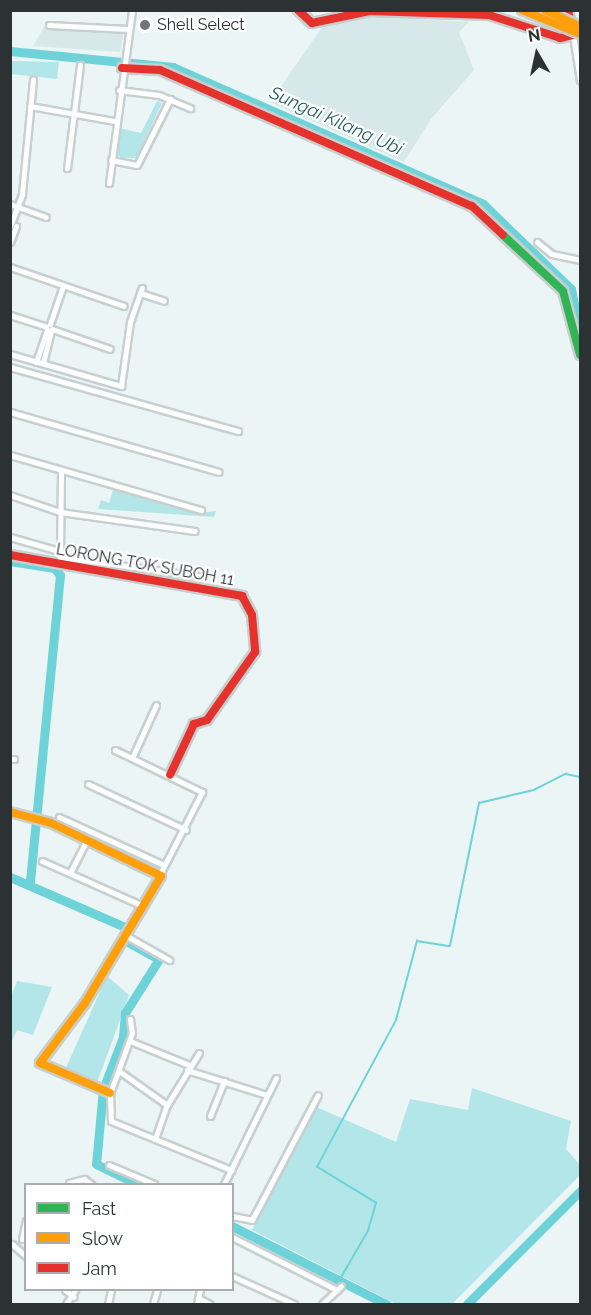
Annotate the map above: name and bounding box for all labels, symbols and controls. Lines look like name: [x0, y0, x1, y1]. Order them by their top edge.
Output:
place label: Shell Select: [157, 15, 245, 35]
marker: Shell Select: [138, 18, 152, 32]
north arrow: [507, 24, 567, 84]
text: N: [527, 25, 542, 46]
water label: Sungai Kilang Ubi: [266, 82, 406, 160]
street label: LORONG TOK SUBOH 11: [54, 540, 236, 590]
legend: [24, 1183, 234, 1291]
text: Fast: [82, 1198, 116, 1219]
text: Slow: [82, 1228, 123, 1249]
text: Jam: [82, 1258, 117, 1279]

